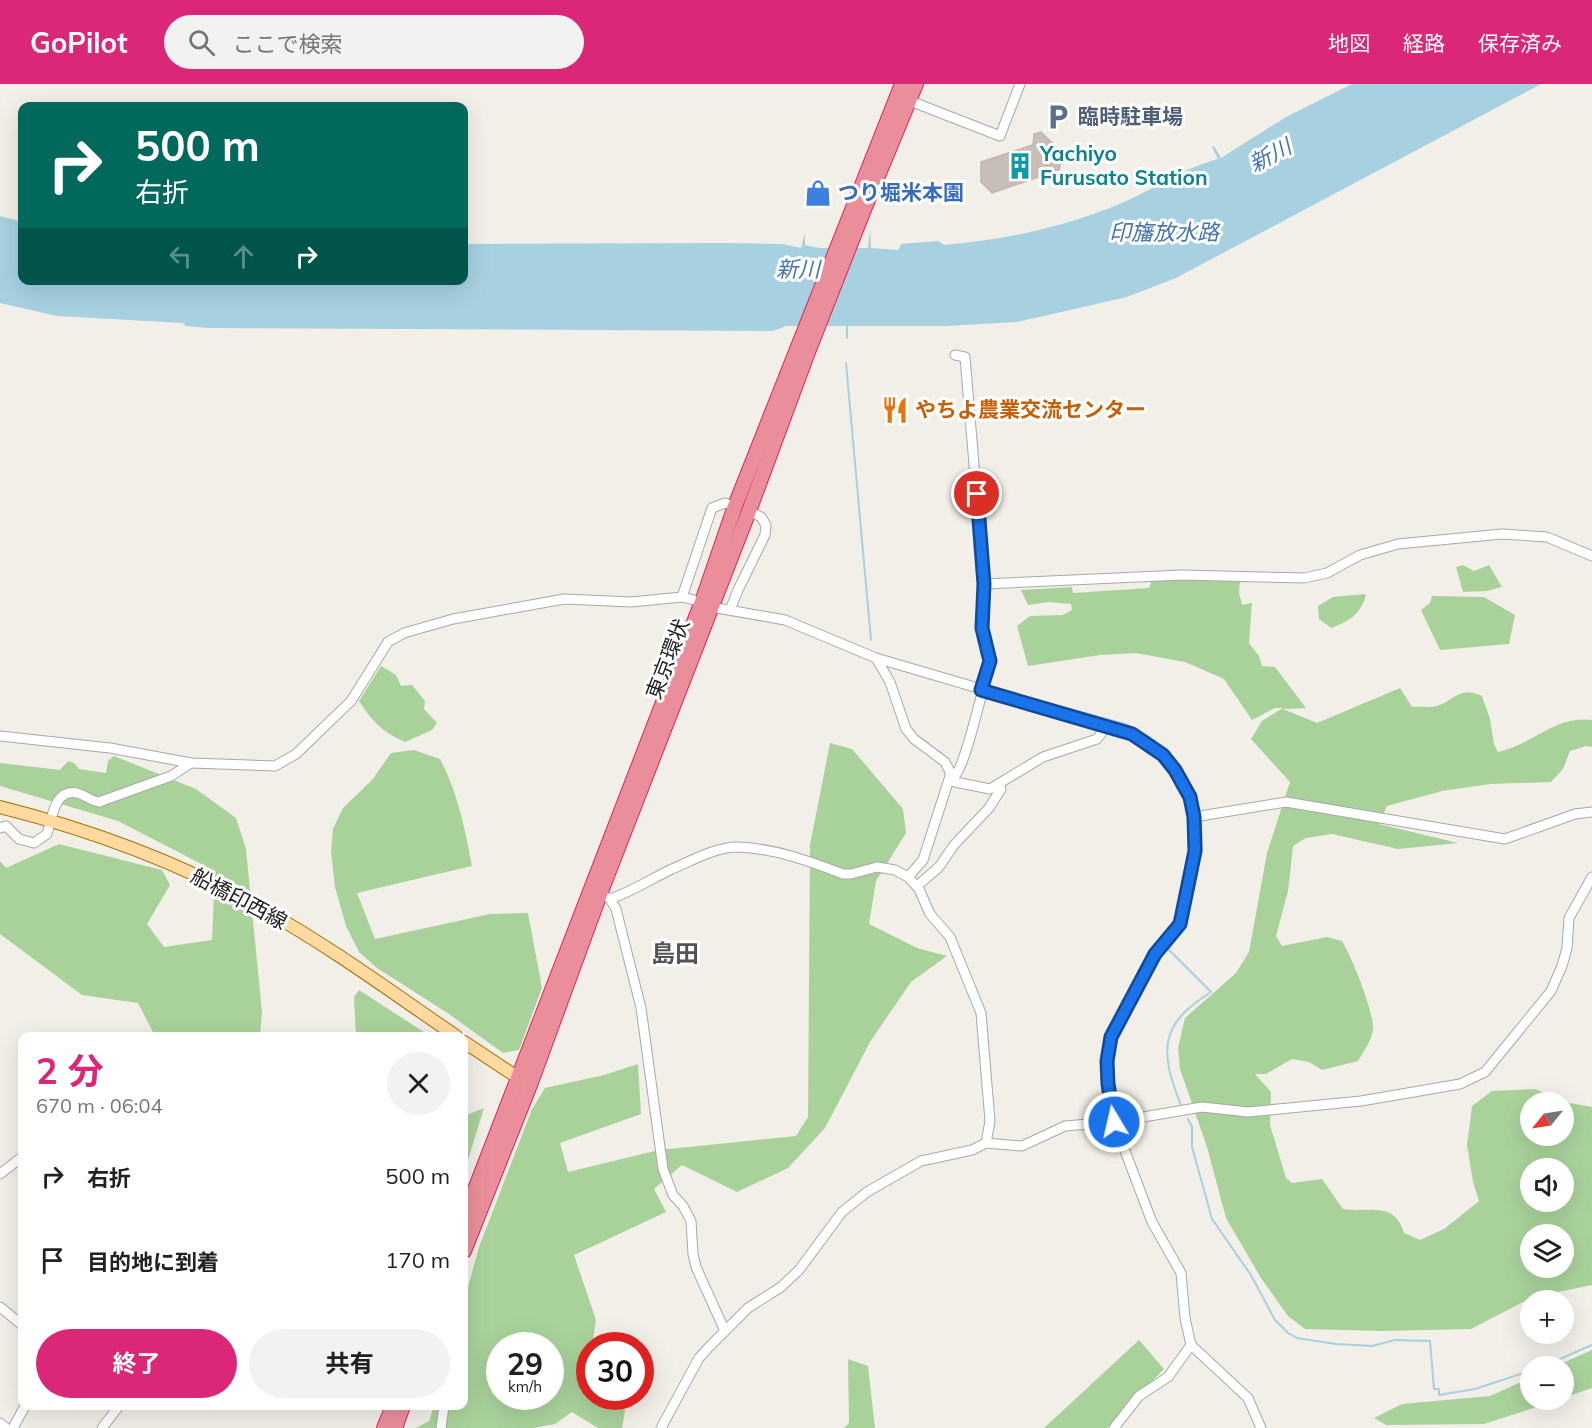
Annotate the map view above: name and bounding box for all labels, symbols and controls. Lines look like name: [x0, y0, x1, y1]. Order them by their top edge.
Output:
search box: [164, 15, 584, 69]
text: GoPilot: [30, 25, 128, 60]
icon: search: [185, 26, 218, 59]
text: ここで検索: [233, 30, 343, 58]
text: 地図: [1328, 30, 1370, 56]
text: 経路: [1403, 30, 1445, 56]
text: 保存済み: [1478, 30, 1562, 56]
parking icon: 臨時駐車場: [1043, 102, 1073, 132]
place label: 臨時駐車場: [1078, 103, 1183, 129]
text: 500 m: [135, 119, 260, 172]
icon: right: [36, 126, 114, 204]
water label: 新川: [1244, 131, 1298, 178]
place label: Yachiyo Furusato Station: [1039, 140, 1208, 190]
building icon: Yachiyo Furusato Station: [1005, 151, 1035, 181]
text: 右折: [135, 175, 189, 209]
shop icon: つり堀米本園: [803, 178, 833, 208]
place label: つり堀米本園: [838, 179, 964, 205]
water label: 印旛放水路: [1109, 218, 1221, 246]
icon: left: [164, 240, 197, 273]
icon: ahead: [227, 240, 260, 273]
icon: right: [290, 240, 323, 273]
water label: 新川: [776, 255, 822, 283]
restaurant icon: やちよ農業交流センター: [880, 395, 910, 425]
place label: やちよ農業交流センター: [915, 396, 1146, 422]
pin: [951, 468, 1002, 519]
icon: arrive: [960, 477, 993, 510]
street label: 東京環状: [640, 615, 694, 703]
street label: 船橋印西線: [187, 862, 292, 934]
district label: 島田: [651, 938, 699, 968]
text: 2 分: [36, 1048, 103, 1093]
button: close: [387, 1052, 450, 1115]
position arrow: [1082, 1090, 1146, 1154]
north arrow: [1520, 1092, 1574, 1146]
map controls: [1520, 1092, 1574, 1410]
text: 670 m · 06:04: [36, 1093, 162, 1118]
button: sound: [1520, 1158, 1574, 1212]
icon: right: [36, 1160, 69, 1193]
text: 500 m: [385, 1162, 450, 1190]
text: 右折: [87, 1164, 131, 1192]
button: layers: [1520, 1224, 1574, 1278]
icon: arrive: [36, 1244, 69, 1277]
text: 170 m: [385, 1246, 450, 1274]
text: 目的地に到着: [87, 1248, 219, 1276]
button: +: [1520, 1290, 1574, 1344]
button: 終了: [36, 1329, 237, 1398]
button: 共有: [249, 1329, 450, 1398]
speed limit sign: 30: [576, 1332, 654, 1410]
text: 29: [507, 1345, 543, 1383]
button: −: [1520, 1356, 1574, 1410]
text: km/h: [508, 1377, 542, 1396]

